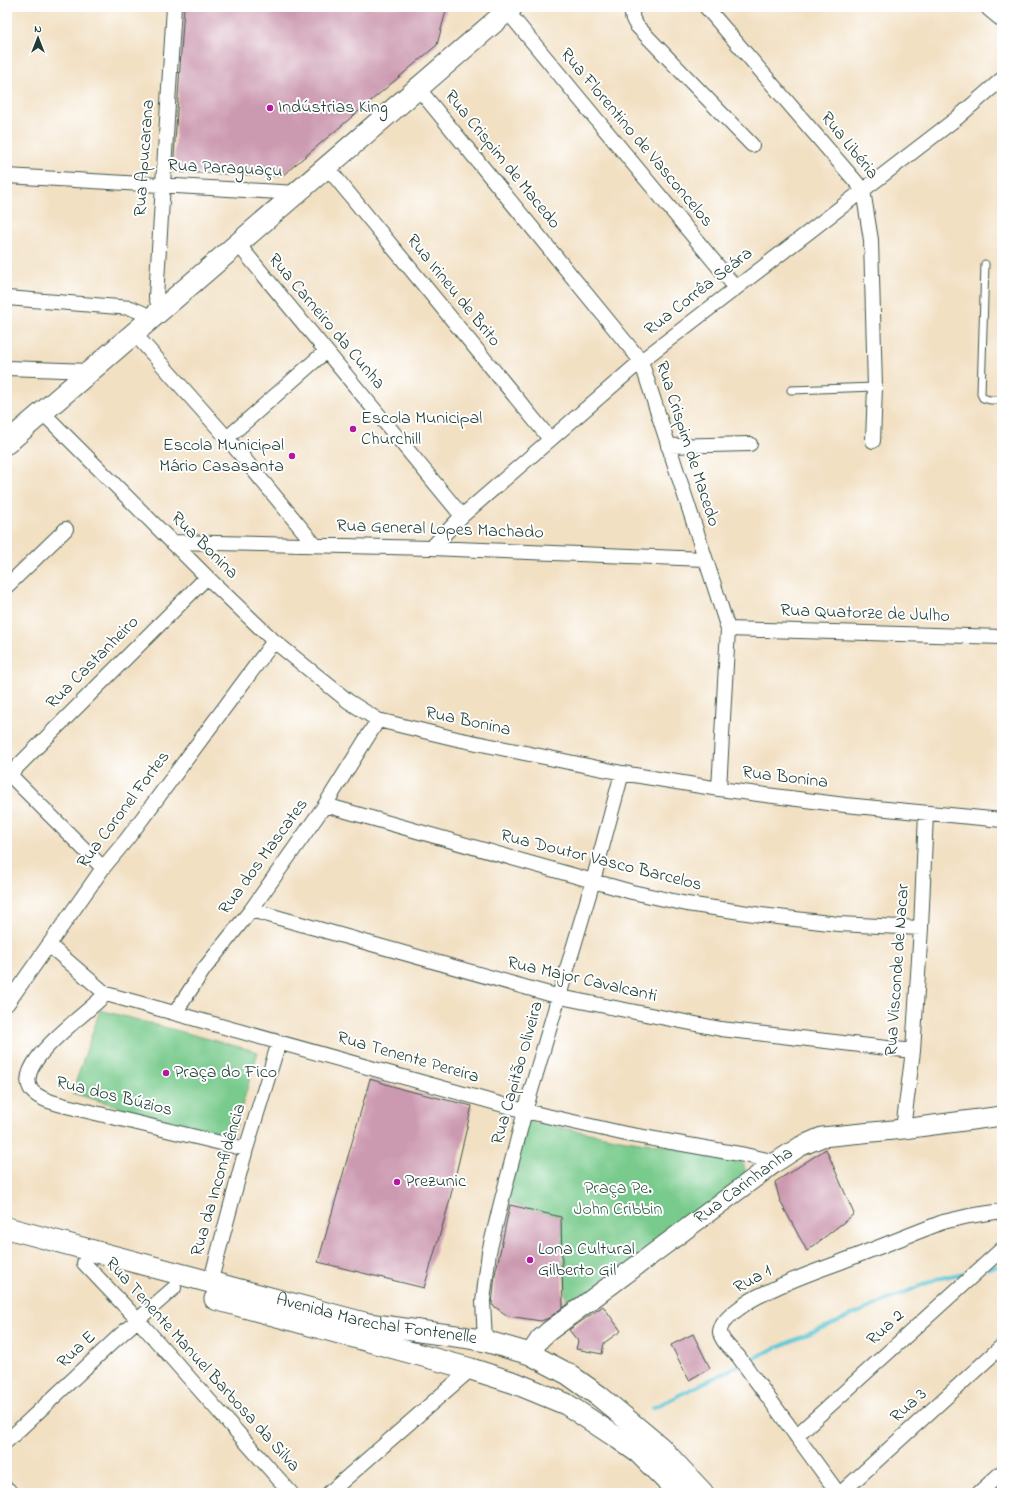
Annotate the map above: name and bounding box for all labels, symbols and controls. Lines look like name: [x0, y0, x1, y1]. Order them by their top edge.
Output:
north arrow: [18, 18, 58, 58]
text: N: [34, 21, 42, 37]
street label: Rua Florentino de Vasconcelos: [553, 43, 719, 233]
street label: Rua Crispim de Macedo: [438, 85, 566, 235]
place label: Indústrias King: [278, 95, 388, 122]
street label: Rua Apucarana: [128, 99, 162, 217]
marker: Indústrias King: [265, 103, 275, 113]
street label: Rua Libéria: [814, 107, 884, 185]
street label: Rua Paraguaçu: [167, 153, 283, 186]
street label: Rua Irineu de Brito: [399, 229, 507, 353]
street label: Rua Corrêa Seára: [639, 241, 759, 343]
street label: Rua Carneiro da Cunha: [261, 248, 391, 396]
street label: Rua Crispim de Macedo: [648, 358, 726, 530]
place label: Escola Municipal Churchill: [361, 406, 482, 453]
marker: Escola Municipal Churchill: [348, 424, 358, 434]
place label: Escola Municipal Mário Casasanta: [159, 433, 284, 480]
marker: Escola Municipal Mário Casasanta: [287, 451, 297, 461]
street label: Rua Bonina: [164, 506, 244, 586]
street label: Rua General Lopes Machado: [336, 513, 544, 547]
street label: Rua Quatorze de Julho: [780, 598, 950, 630]
street label: Rua Castanheiro: [40, 610, 146, 716]
street label: Rua Bonina: [423, 700, 513, 744]
street label: Rua Coronel Fortes: [71, 746, 177, 874]
street label: Rua Bonina: [740, 760, 830, 796]
street label: Rua dos Mascates: [213, 793, 315, 921]
street label: Rua Doutor Vasco Barcelos: [497, 823, 705, 899]
street label: Rua Visconde de Nacar: [879, 882, 917, 1057]
street label: Rua Major Cavalcanti: [504, 950, 660, 1010]
street label: Rua Capitão Oliveira: [485, 998, 551, 1148]
street label: Rua Tenente Pereira: [334, 1025, 482, 1091]
place label: Praça do Fico: [174, 1060, 277, 1086]
marker: Praça do Fico: [161, 1068, 171, 1078]
street label: Rua dos Búzios: [53, 1070, 175, 1124]
street label: Rua da Inconfidência: [185, 1101, 253, 1259]
street label: Rua Carinhanha: [689, 1141, 799, 1231]
place label: Prezunic: [405, 1169, 466, 1195]
park label: Praça Pe. John Cribbin: [574, 1176, 663, 1223]
marker: Prezunic: [392, 1177, 402, 1187]
place label: Lona Cultural Gilberto Gil: [538, 1237, 635, 1284]
street label: Rua Tenente Manuel Barbosa da Silva: [98, 1252, 306, 1478]
marker: Lona Cultural Gilberto Gil: [525, 1255, 535, 1265]
street label: Rua 1: [729, 1259, 777, 1301]
street label: Avenida Marechal Fontenelle: [273, 1287, 480, 1352]
street label: Rua 2: [861, 1304, 911, 1352]
street label: Rua E: [52, 1325, 103, 1375]
street label: Rua 3: [885, 1382, 933, 1430]

